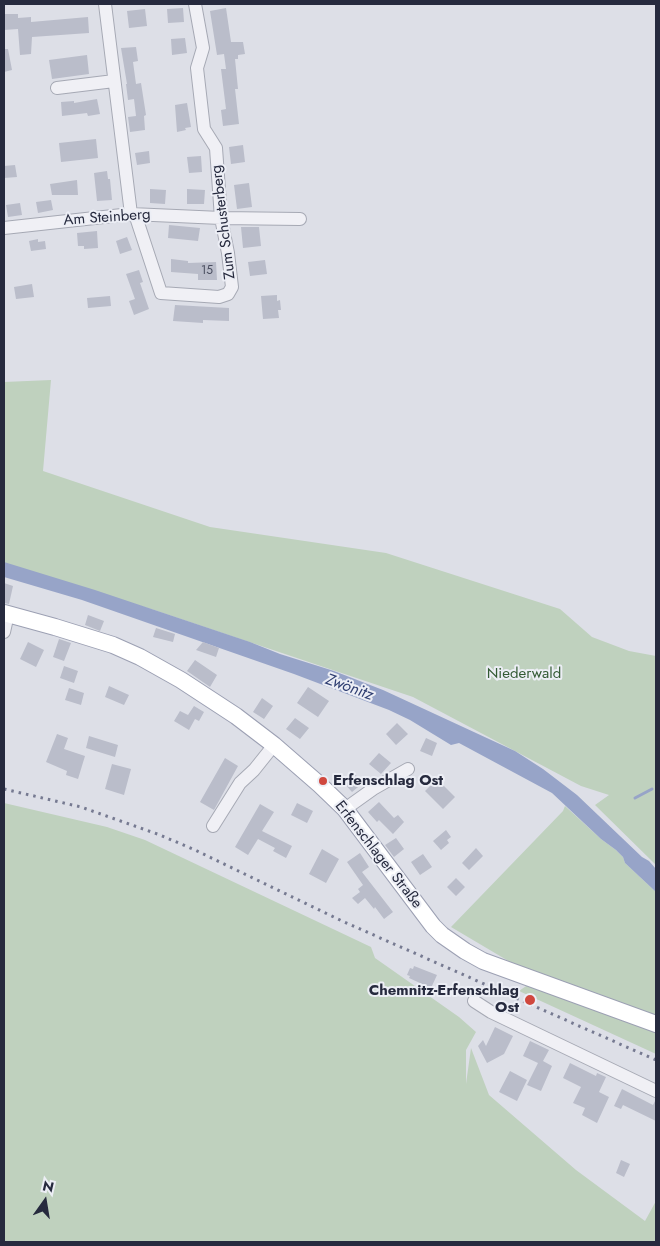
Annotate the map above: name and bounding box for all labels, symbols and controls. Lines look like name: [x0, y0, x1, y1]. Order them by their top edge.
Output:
street label: Zum Schusterberg: [208, 164, 240, 280]
street label: Am Steinberg: [63, 206, 151, 230]
house number: 15: [201, 264, 213, 278]
park label: Niederwald: [487, 665, 561, 683]
water label: Zwönitz: [322, 671, 376, 705]
place label: Erfenschlag Ost: [333, 772, 443, 790]
marker: Erfenschlag Ost: [317, 775, 329, 787]
street label: Erfenschlager Straße: [330, 798, 426, 912]
place label: Chemnitz-Erfenschlag Ost: [369, 982, 519, 1017]
marker: Chemnitz-Erfenschlag Ost: [523, 993, 537, 1007]
text: N: [41, 1175, 56, 1197]
north arrow: [20, 1176, 70, 1226]

